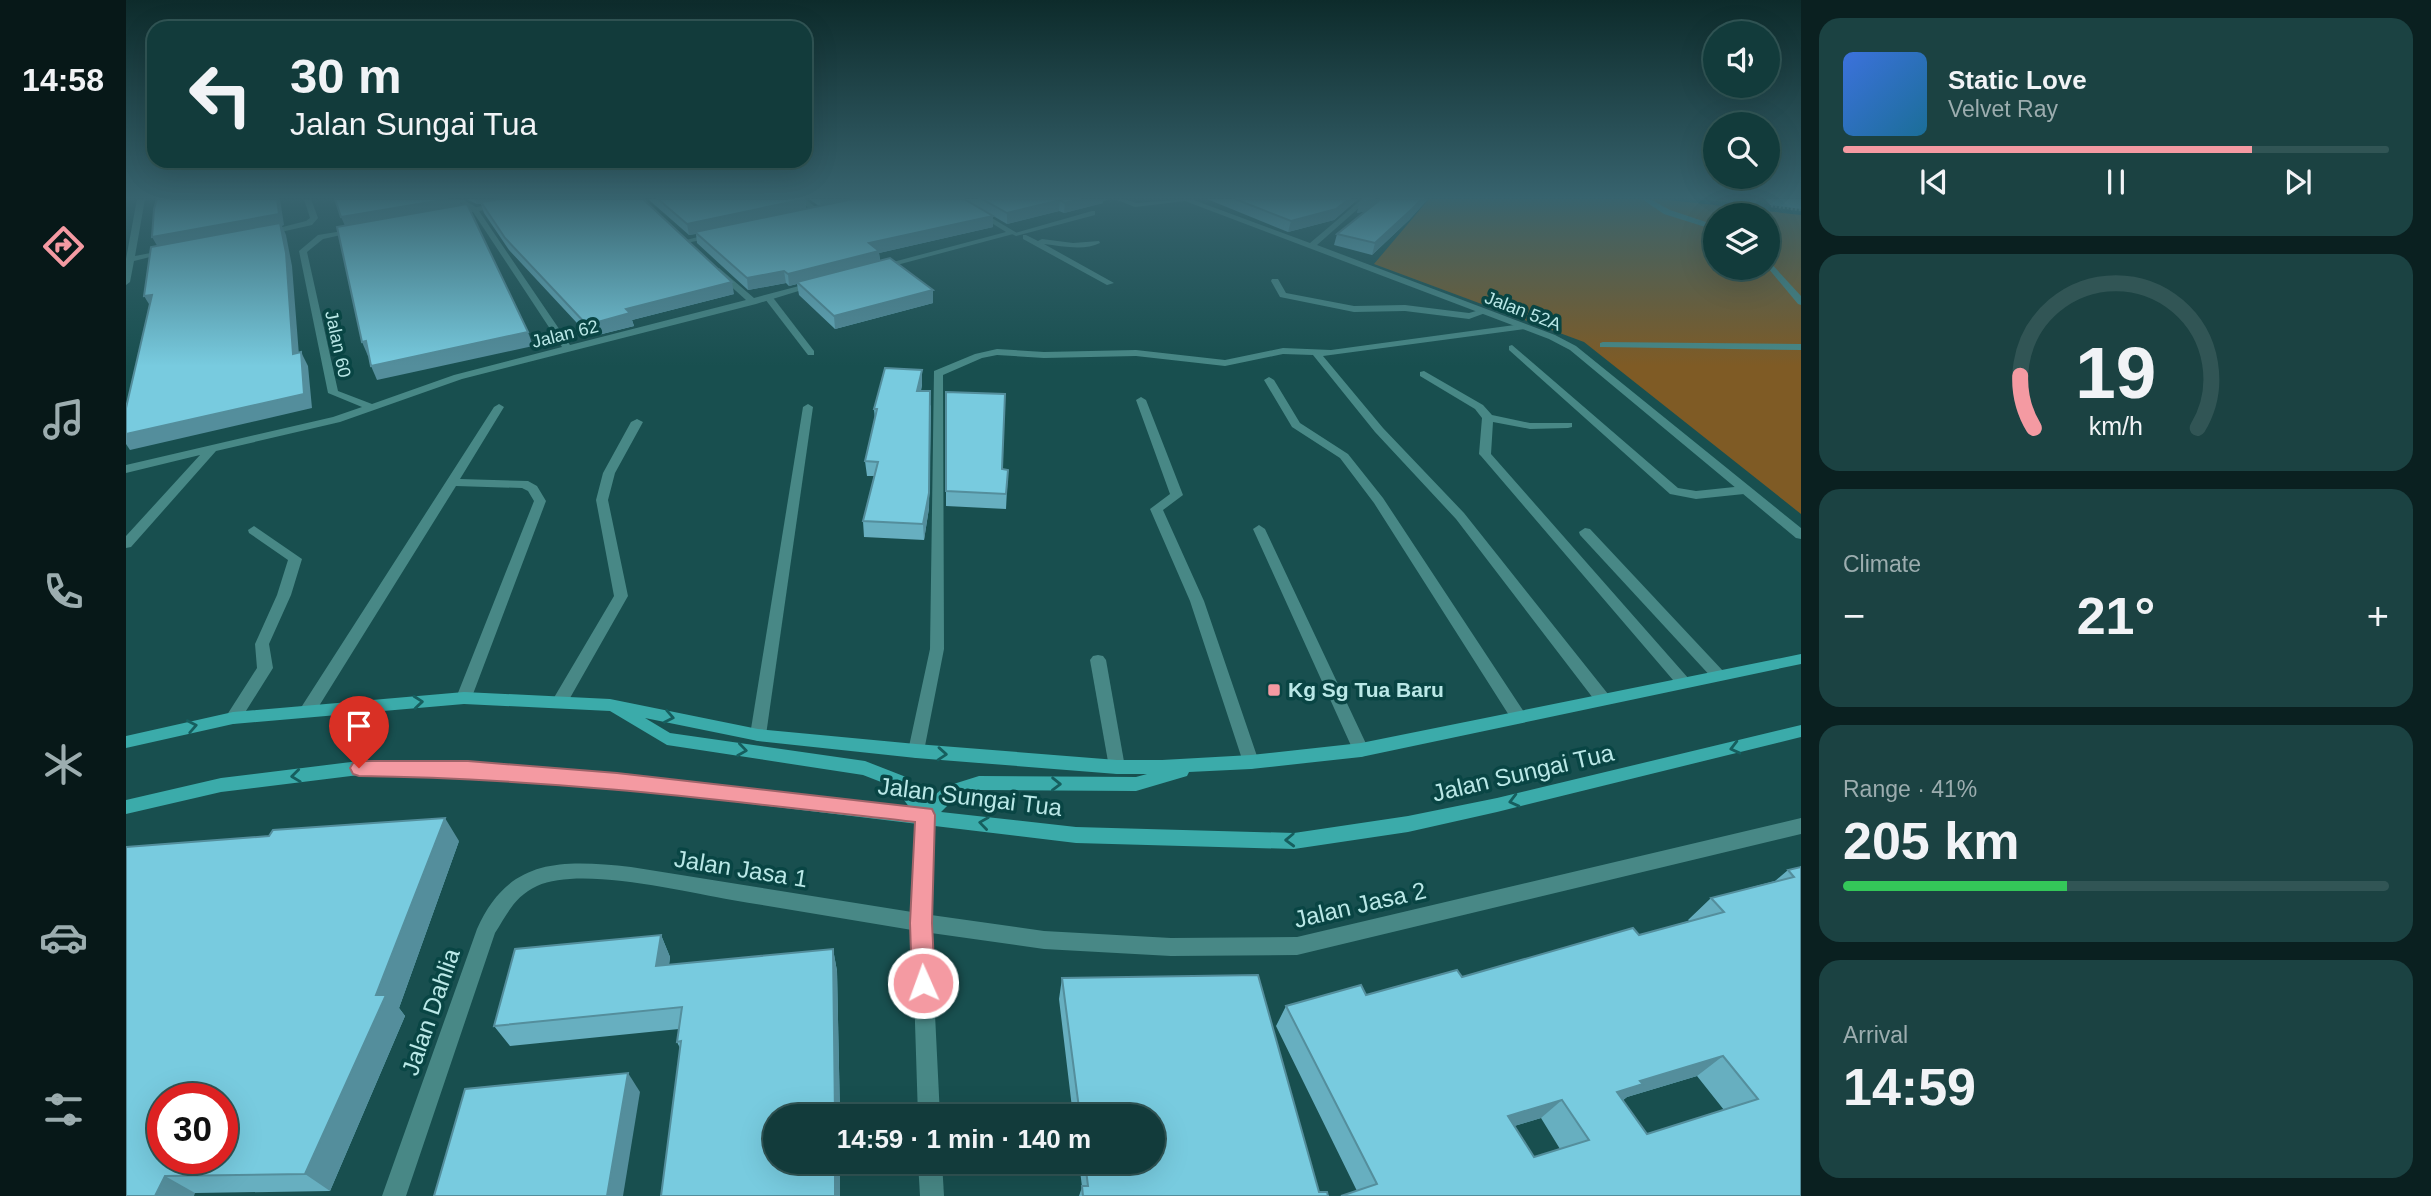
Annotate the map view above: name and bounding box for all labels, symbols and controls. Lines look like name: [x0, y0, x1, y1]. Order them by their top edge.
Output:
map controls: [1703, 21, 1780, 280]
button: sound: [1703, 21, 1780, 98]
icon: left: [175, 49, 266, 140]
text: 30 m: [290, 49, 402, 103]
text: 14:58: [22, 62, 104, 98]
text: Static Love: [1948, 65, 2087, 95]
text: Velvet Ray: [1948, 96, 2058, 122]
text: Jalan Sungai Tua: [290, 106, 537, 142]
button: search: [1703, 112, 1780, 189]
icon: previous: [1915, 163, 1953, 201]
icon: pause: [2097, 163, 2135, 201]
icon: next: [2279, 163, 2317, 201]
button: layers: [1703, 203, 1780, 280]
icon: directions: [39, 222, 88, 271]
street label: Jalan 52A: [1482, 287, 1564, 335]
street label: Jalan 60: [321, 309, 355, 379]
street label: Jalan 62: [530, 316, 600, 352]
text: 19: [2076, 333, 2156, 414]
icon: music: [39, 395, 88, 444]
text: km/h: [2089, 412, 2143, 440]
text: Climate: [1843, 551, 1921, 577]
icon: phone: [39, 567, 88, 616]
text: 21°: [2077, 587, 2155, 645]
text: −: [1843, 595, 1865, 637]
text: +: [2367, 595, 2389, 637]
place label: Kg Sg Tua Baru: [1288, 678, 1444, 701]
marker: Kg Sg Tua Baru: [1266, 682, 1282, 698]
one-way arrow: [413, 695, 424, 710]
pin: [329, 696, 389, 768]
icon: arrive: [340, 707, 378, 745]
one-way arrow: [663, 708, 675, 723]
one-way arrow: [186, 719, 198, 734]
street label: Jalan Sungai Tua: [1429, 738, 1617, 807]
icon: climate: [39, 740, 88, 789]
one-way arrow: [1729, 740, 1741, 754]
one-way arrow: [736, 742, 747, 757]
one-way arrow: [937, 746, 948, 761]
one-way arrow: [290, 768, 301, 783]
street label: Jalan Sungai Tua: [876, 772, 1064, 821]
one-way arrow: [1051, 776, 1062, 791]
text: Range · 41%: [1843, 776, 1977, 802]
one-way arrow: [1508, 793, 1520, 807]
text: 205 km: [1843, 812, 2019, 870]
one-way arrow: [979, 815, 990, 830]
one-way arrow: [1284, 833, 1295, 848]
street label: Jalan Jasa 1: [672, 845, 810, 892]
street label: Jalan Jasa 2: [1291, 876, 1429, 933]
icon: car: [39, 913, 88, 962]
street label: Jalan Dahlia: [396, 944, 465, 1079]
position arrow: [886, 946, 960, 1020]
text: Arrival: [1843, 1022, 1908, 1048]
text: 14:59: [1843, 1058, 1976, 1116]
speed limit sign: 30: [147, 1083, 238, 1174]
icon: filters: [39, 1085, 88, 1134]
text: 14:59 · 1 min · 140 m: [837, 1124, 1091, 1154]

